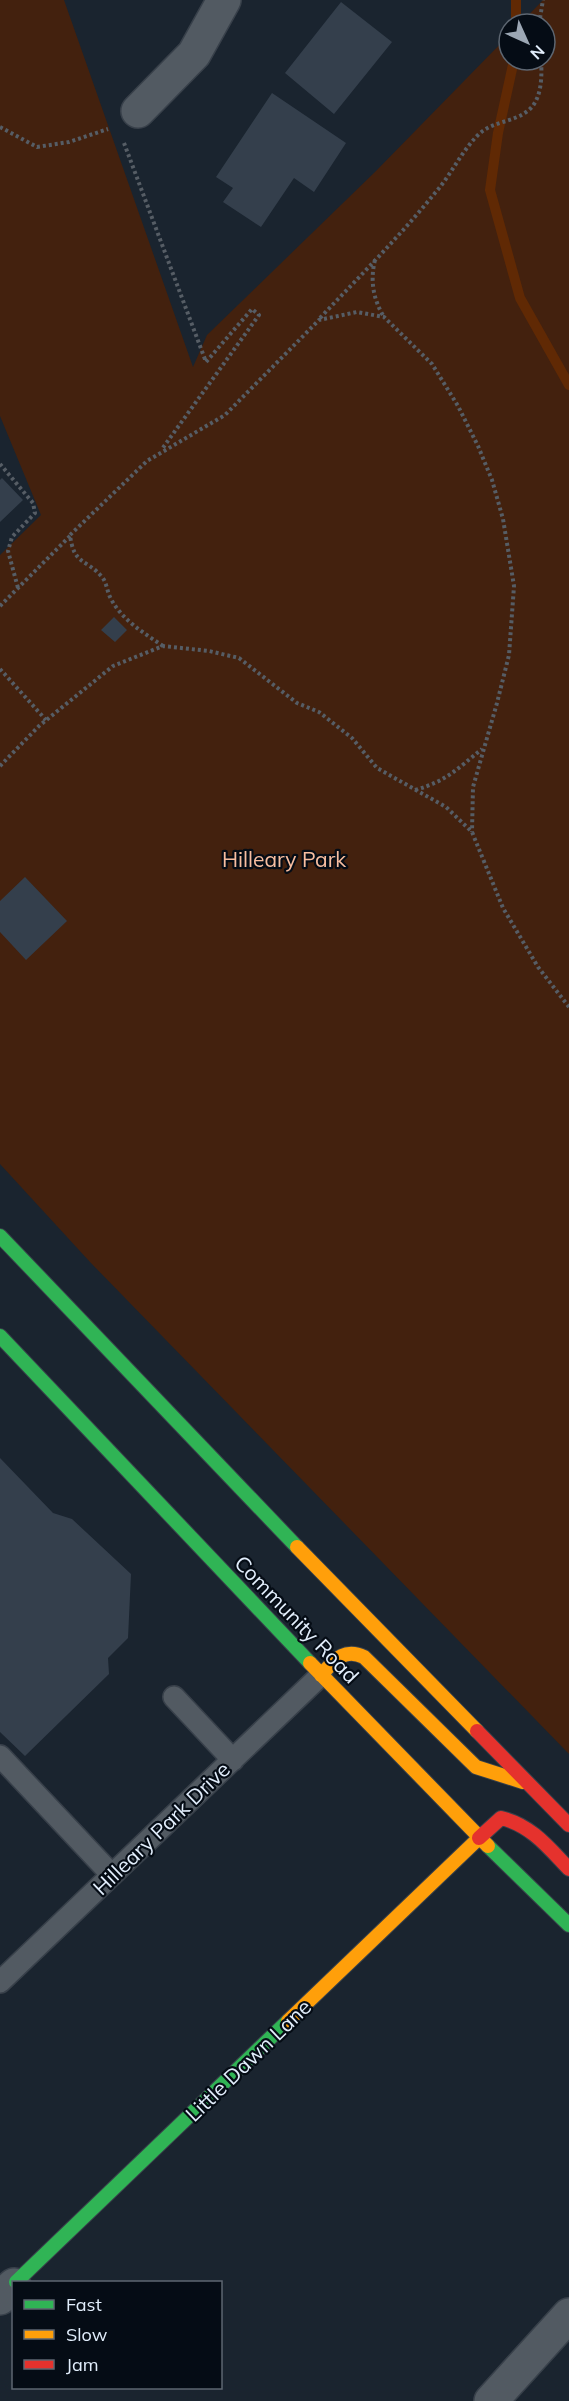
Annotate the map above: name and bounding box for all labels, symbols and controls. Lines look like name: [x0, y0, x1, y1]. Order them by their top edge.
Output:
north arrow: [497, 12, 557, 72]
text: N: [526, 41, 549, 64]
park label: Hilleary Park: [222, 846, 346, 872]
street label: Community Road: [229, 1550, 365, 1688]
street label: Hilleary Park Drive: [87, 1756, 235, 1900]
street label: Little Dawn Lane: [180, 1993, 316, 2127]
legend: [12, 2281, 222, 2389]
text: Fast: [66, 2293, 102, 2316]
text: Slow: [66, 2323, 108, 2346]
text: Jam: [66, 2353, 99, 2376]

